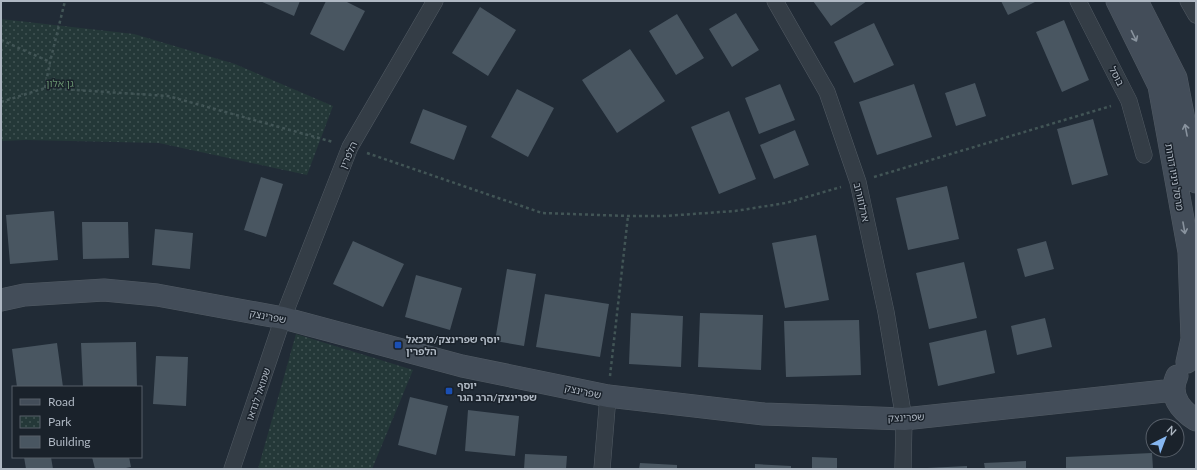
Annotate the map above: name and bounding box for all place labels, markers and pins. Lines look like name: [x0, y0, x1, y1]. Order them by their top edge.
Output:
place label: יוסף שפרינצק/מיכאל הלפרין: [406, 333, 500, 357]
marker: יוסף שפרינצק/מיכאל הלפרין: [393, 340, 403, 350]
place label: יוסף שפרינצק/הרב הגר: [457, 379, 537, 403]
marker: יוסף שפרינצק/הרב הגר: [444, 386, 454, 396]

